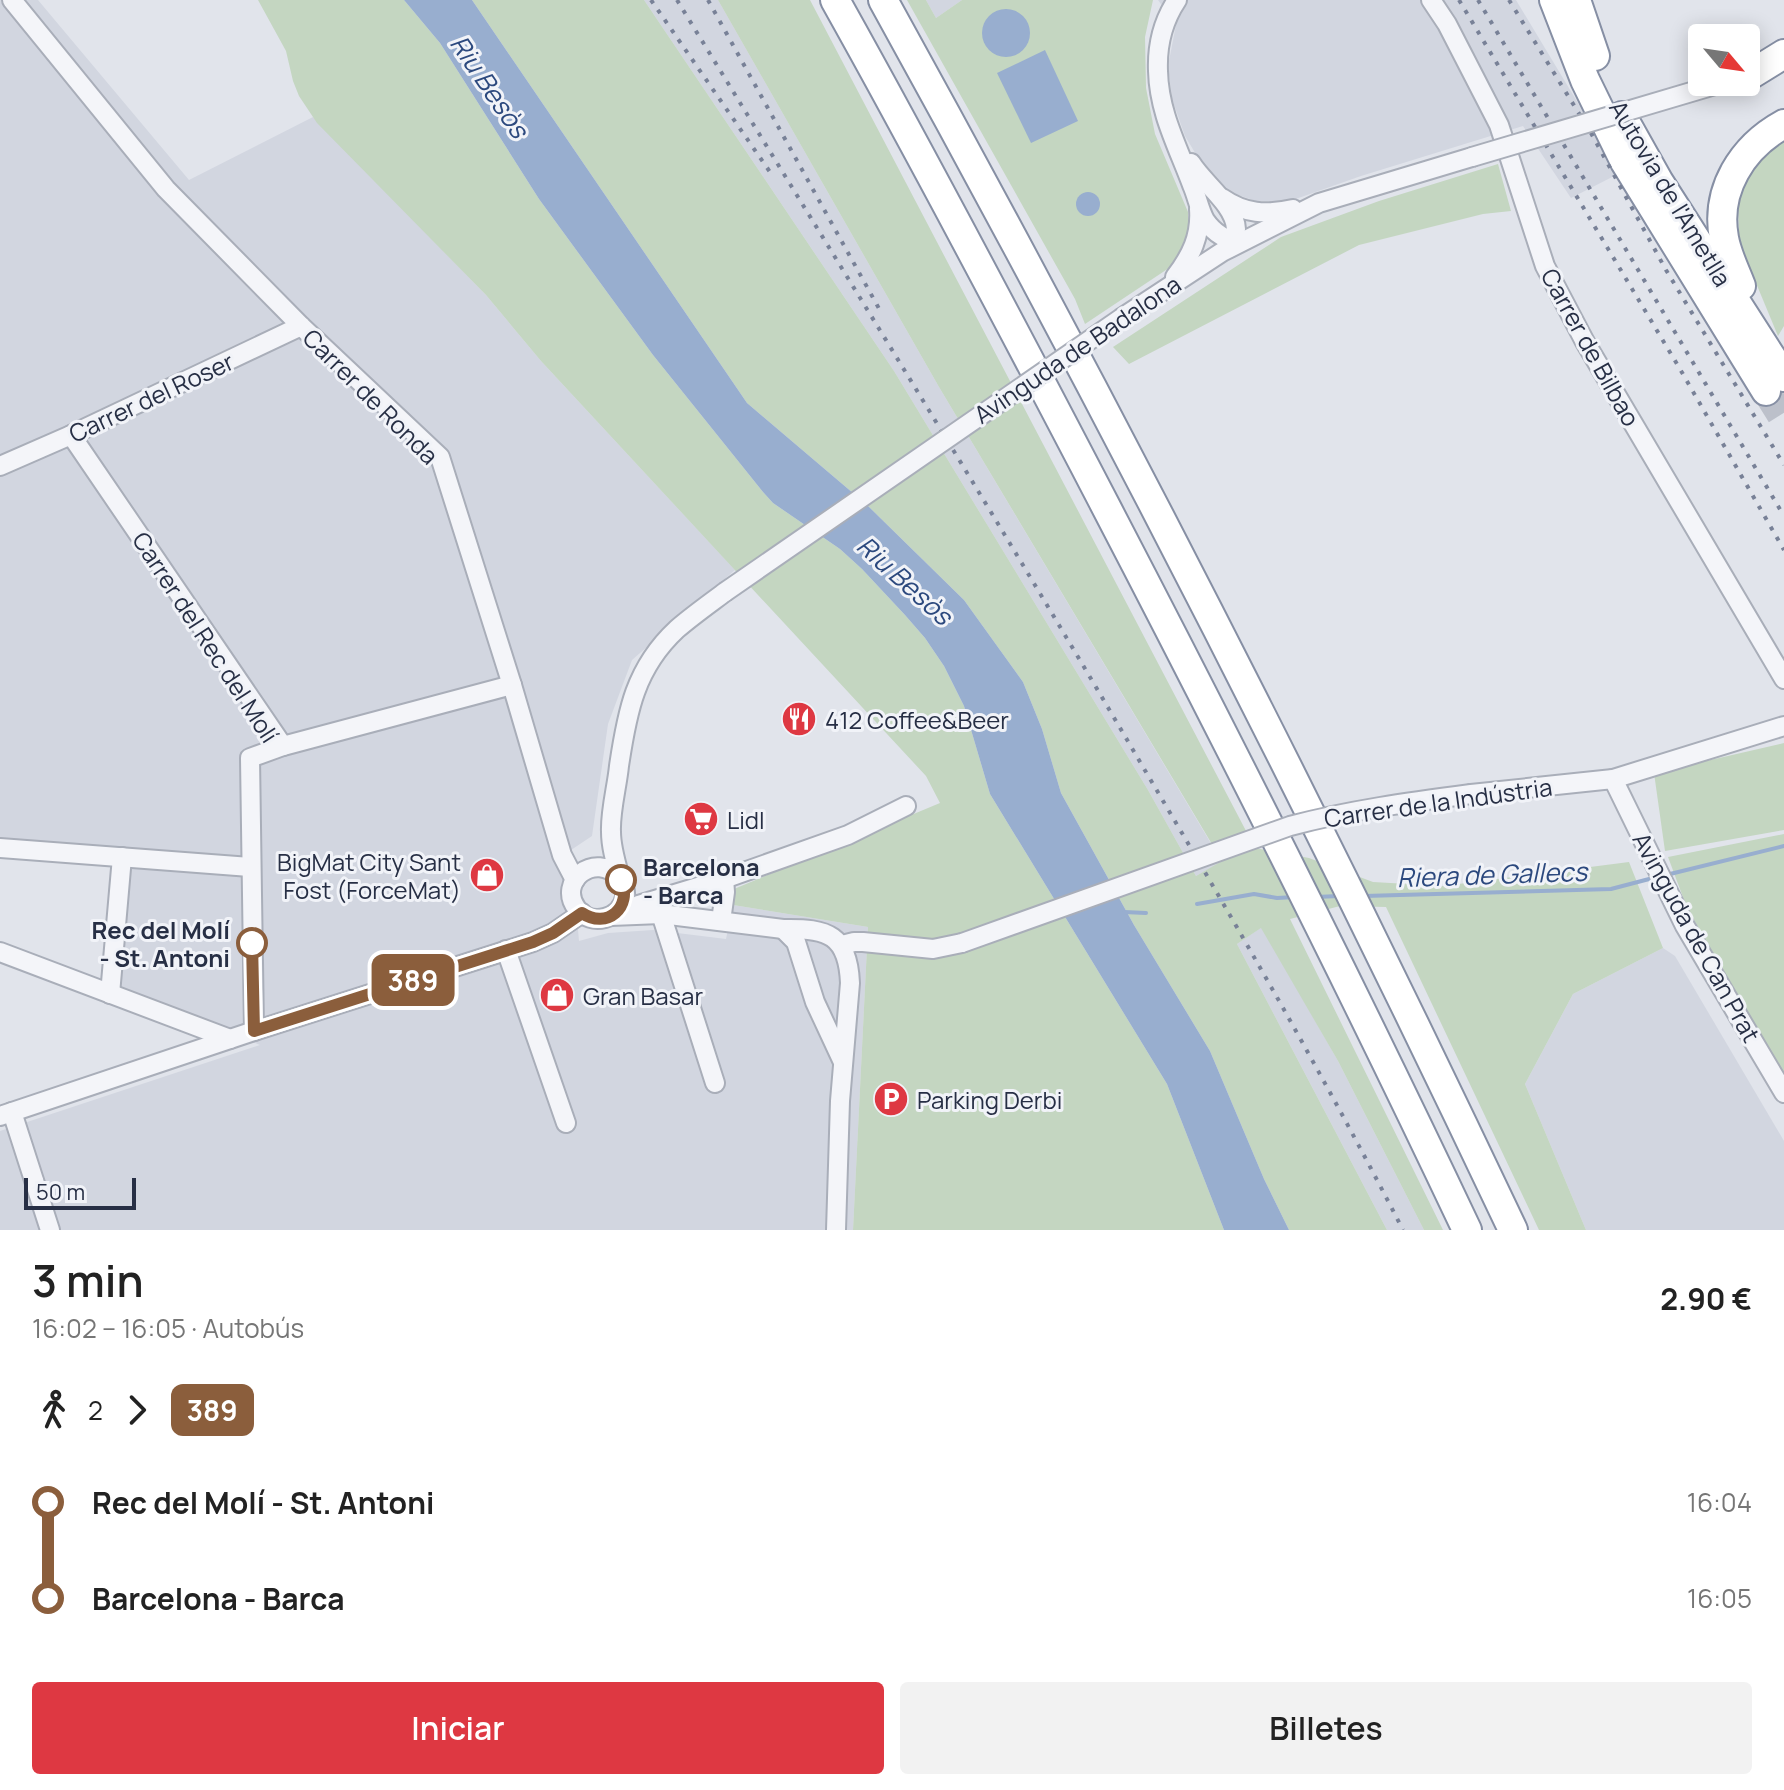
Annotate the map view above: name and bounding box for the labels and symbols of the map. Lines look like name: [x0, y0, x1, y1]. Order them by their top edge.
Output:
north arrow: [1688, 24, 1760, 96]
water label: Riu Besòs: [442, 28, 539, 146]
street label: Autovia de l'Ametlla: [1602, 94, 1740, 292]
street label: Carrer de Bilbao: [1534, 262, 1648, 432]
street label: Avinguda de Badalona: [967, 267, 1187, 431]
street label: Carrer de Ronda: [296, 321, 446, 471]
street label: Carrer del Roser: [63, 344, 239, 450]
street label: Carrer del Rec del Molí: [125, 525, 287, 749]
water label: Riu Besòs: [850, 528, 962, 634]
restaurant icon: 412 Coffee&Beer: [780, 700, 818, 738]
place label: 412 Coffee&Beer: [825, 703, 1009, 736]
street label: Carrer de la Indústria: [1322, 770, 1554, 834]
supermarket icon: Lidl: [682, 800, 720, 838]
place label: Lidl: [727, 803, 765, 836]
street label: Avinguda de Can Prat: [1626, 826, 1768, 1048]
place label: BigMat City Sant Fost (ForceMat): [277, 845, 461, 906]
place label: Barcelona - Barca: [643, 850, 760, 911]
water label: Riera de Gallecs: [1396, 853, 1590, 895]
shop icon: BigMat City Sant Fost (ForceMat): [468, 856, 506, 894]
marker: Barcelona - Barca: [606, 865, 636, 895]
place label: Rec del Molí - St. Antoni: [91, 913, 230, 974]
marker: Rec del Molí - St. Antoni: [237, 928, 267, 958]
line badge: 389: [367, 954, 459, 1006]
shop icon: Gran Basar: [538, 976, 576, 1014]
place label: Gran Basar: [583, 979, 703, 1012]
parking icon: Parking Derbi: [872, 1080, 910, 1118]
place label: Parking Derbi: [917, 1083, 1062, 1116]
scale bar: [24, 1174, 136, 1210]

